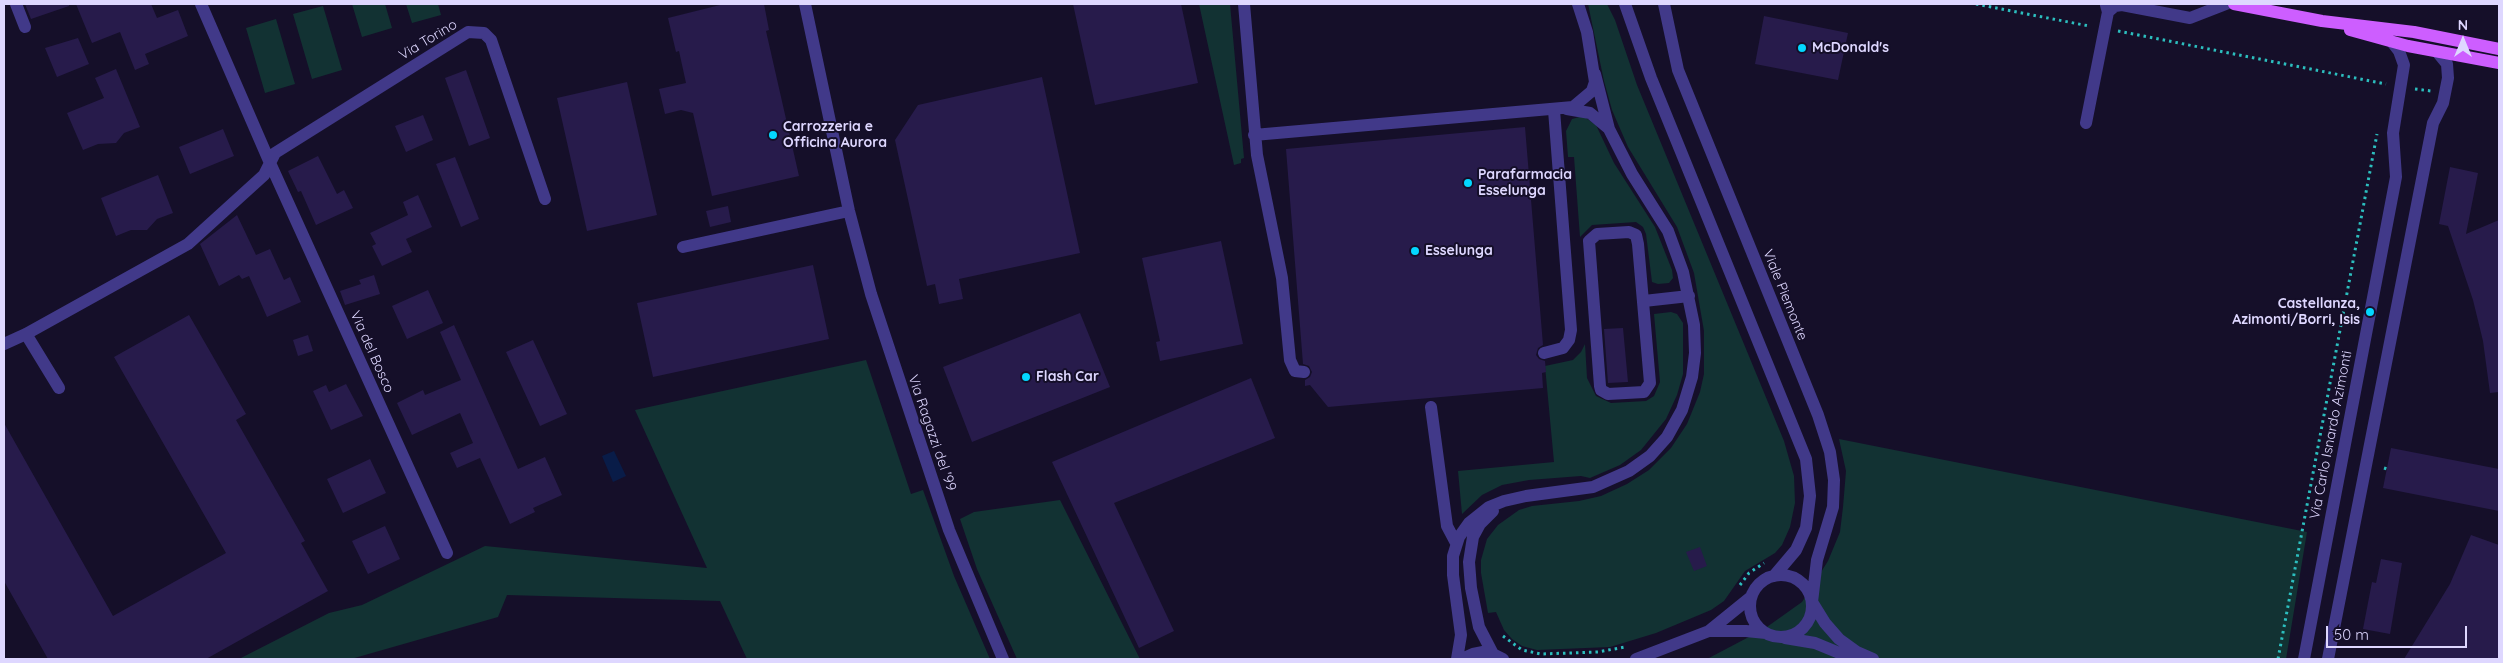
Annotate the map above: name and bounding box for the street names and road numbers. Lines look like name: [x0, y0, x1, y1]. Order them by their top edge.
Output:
street label: Via Torino: [396, 16, 460, 64]
street label: Viale Piemonte: [1759, 247, 1811, 343]
street label: Via del Bosco: [346, 308, 398, 396]
street label: Via Carlo Isnardo Azimonti: [2306, 349, 2356, 521]
street label: Via Ragazzi del '99: [904, 373, 960, 493]

